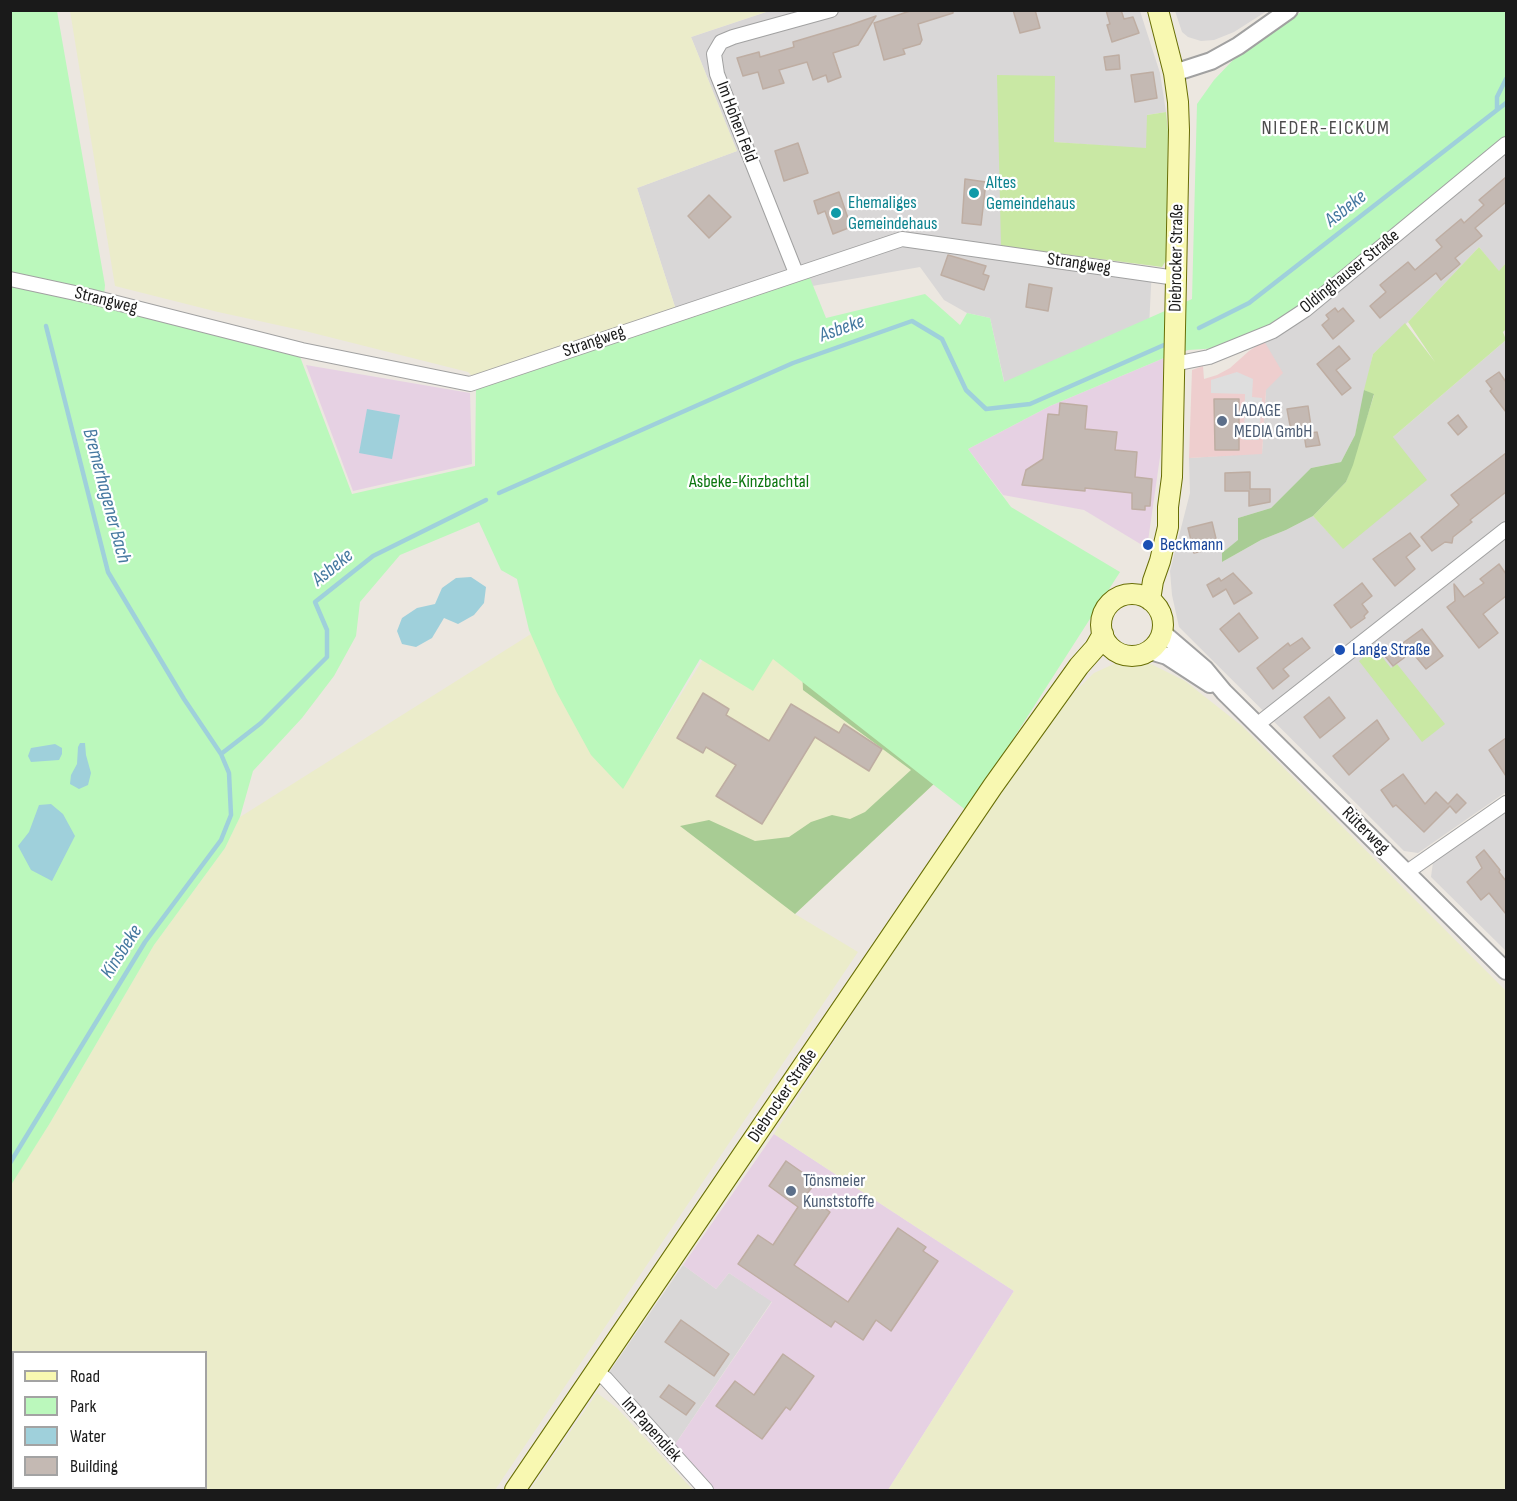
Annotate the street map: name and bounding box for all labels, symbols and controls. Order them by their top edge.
street label: Im Hohen Feld [711,79,761,165]
district label: NIEDER-EICKUM [1262,117,1390,141]
place label: Altes Gemeindehaus [986,172,1075,214]
water label: Asbeke [1320,185,1372,233]
marker: Altes Gemeindehaus [967,186,981,200]
place label: Ehemaliges Gemeindehaus [848,192,937,234]
street label: Diebrocker Straße [1165,204,1189,312]
marker: Ehemaliges Gemeindehaus [829,206,843,220]
street label: Oldinghauser Straße [1296,225,1404,319]
street label: Strangweg [1046,249,1112,279]
street label: Strangweg [72,283,140,319]
water label: Asbeke [816,310,868,348]
street label: Strangweg [560,321,628,363]
place label: LADAGE MEDIA GmbH [1234,400,1312,442]
marker: LADAGE MEDIA GmbH [1215,414,1229,428]
water label: Bremerhagener Bach [77,426,135,566]
park label: Asbeke-Kinzbachtal [689,471,809,493]
place label: Beckmann [1160,534,1223,556]
marker: Beckmann [1141,538,1155,552]
water label: Asbeke [307,544,359,592]
place label: Lange Straße [1352,639,1430,661]
marker: Lange Straße [1333,643,1347,657]
street label: Rüterweg [1337,803,1393,859]
water label: Kinsbeke [96,921,148,983]
street label: Diebrocker Straße [744,1045,822,1147]
place label: Tönsmeier Kunststoffe [803,1170,874,1212]
marker: Tönsmeier Kunststoffe [784,1184,798,1198]
legend [12,1351,207,1489]
text: Road [70,1366,100,1387]
street label: Im Papendiek [616,1393,686,1467]
text: Park [70,1396,96,1417]
text: Water [70,1426,106,1447]
text: Building [70,1456,118,1477]

